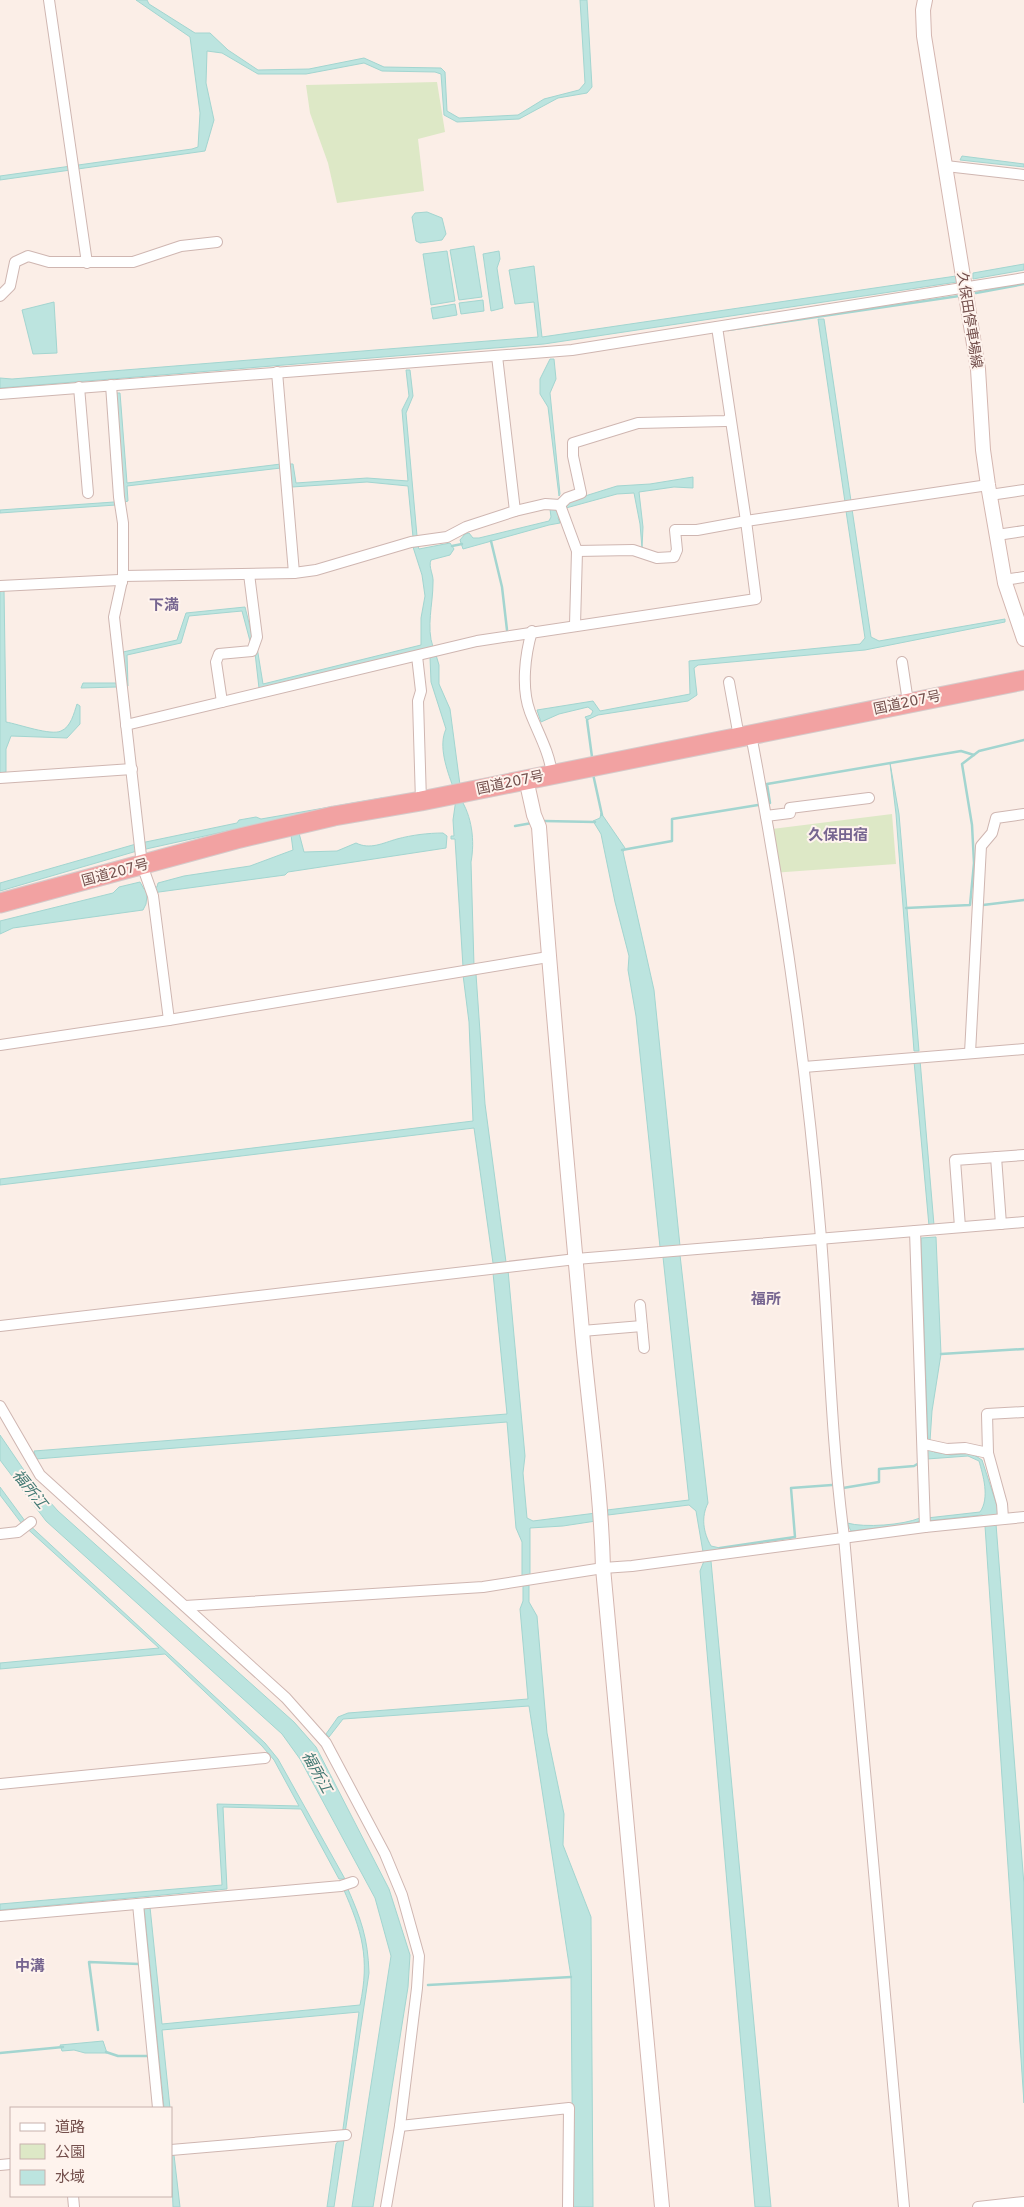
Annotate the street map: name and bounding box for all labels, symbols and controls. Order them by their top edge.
street label: 久保田停車場線 [954,270,986,370]
district label: 下満 [149,596,179,614]
street label: 国道207号 [872,687,942,717]
street label: 国道207号 [475,767,545,797]
district label: 久保田宿 [808,826,868,844]
street label: 国道207号 [80,855,150,889]
district label: 福所 [750,1290,781,1308]
water label: 福所江 [9,1466,52,1514]
water label: 福所江 [298,1748,337,1798]
district label: 中溝 [15,1957,45,1975]
legend [10,2107,172,2197]
text: 道路 [55,2118,85,2136]
text: 公園 [55,2143,85,2161]
text: 水域 [55,2168,85,2186]

